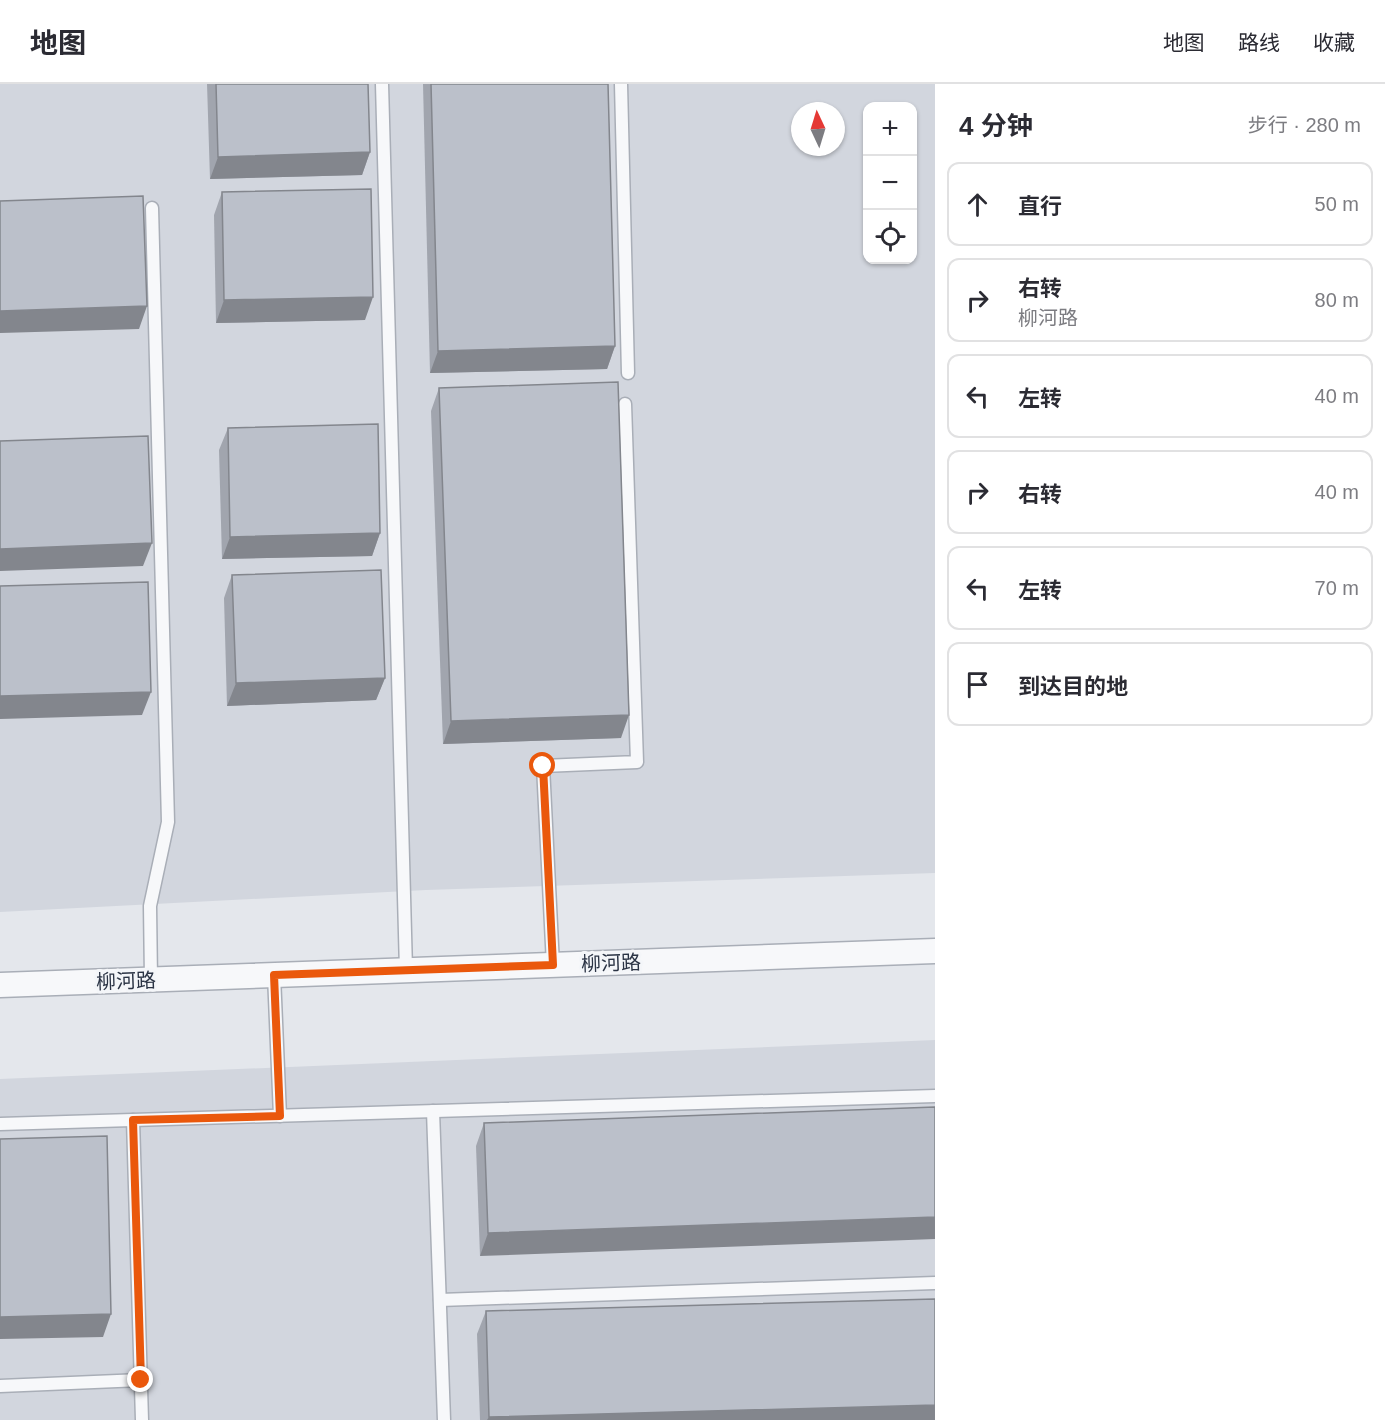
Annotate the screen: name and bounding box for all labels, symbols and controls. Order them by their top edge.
text: 地图 [30,28,86,59]
text: 地图 [1163,31,1205,54]
text: 路线 [1238,31,1280,54]
text: 收藏 [1313,31,1355,54]
north arrow [791,102,845,156]
map controls [863,102,917,264]
button: + [863,102,917,156]
text: 4 分钟 [959,111,1033,141]
text: 步行 · 280 m [1248,114,1361,136]
button: − [863,156,917,210]
icon: ahead [961,188,994,221]
text: 50 m [1315,193,1359,215]
text: 直行 [1018,194,1062,219]
button: locate [863,210,917,264]
text: 右转 [1018,276,1062,301]
icon: right [961,284,994,317]
text: 80 m [1315,289,1359,311]
text: 柳河路 [1018,307,1078,329]
icon: left [961,380,994,413]
text: 40 m [1315,385,1359,407]
text: 左转 [1018,386,1062,411]
icon: right [961,476,994,509]
text: 40 m [1315,481,1359,503]
text: 右转 [1018,482,1062,507]
icon: left [961,572,994,605]
text: 70 m [1315,577,1359,599]
text: 左转 [1018,578,1062,603]
icon: arrive [961,668,994,701]
text: 到达目的地 [1018,674,1128,699]
route start [529,752,555,778]
street label: 柳河路 [581,951,641,975]
street label: 柳河路 [96,969,156,993]
route end [127,1366,153,1392]

